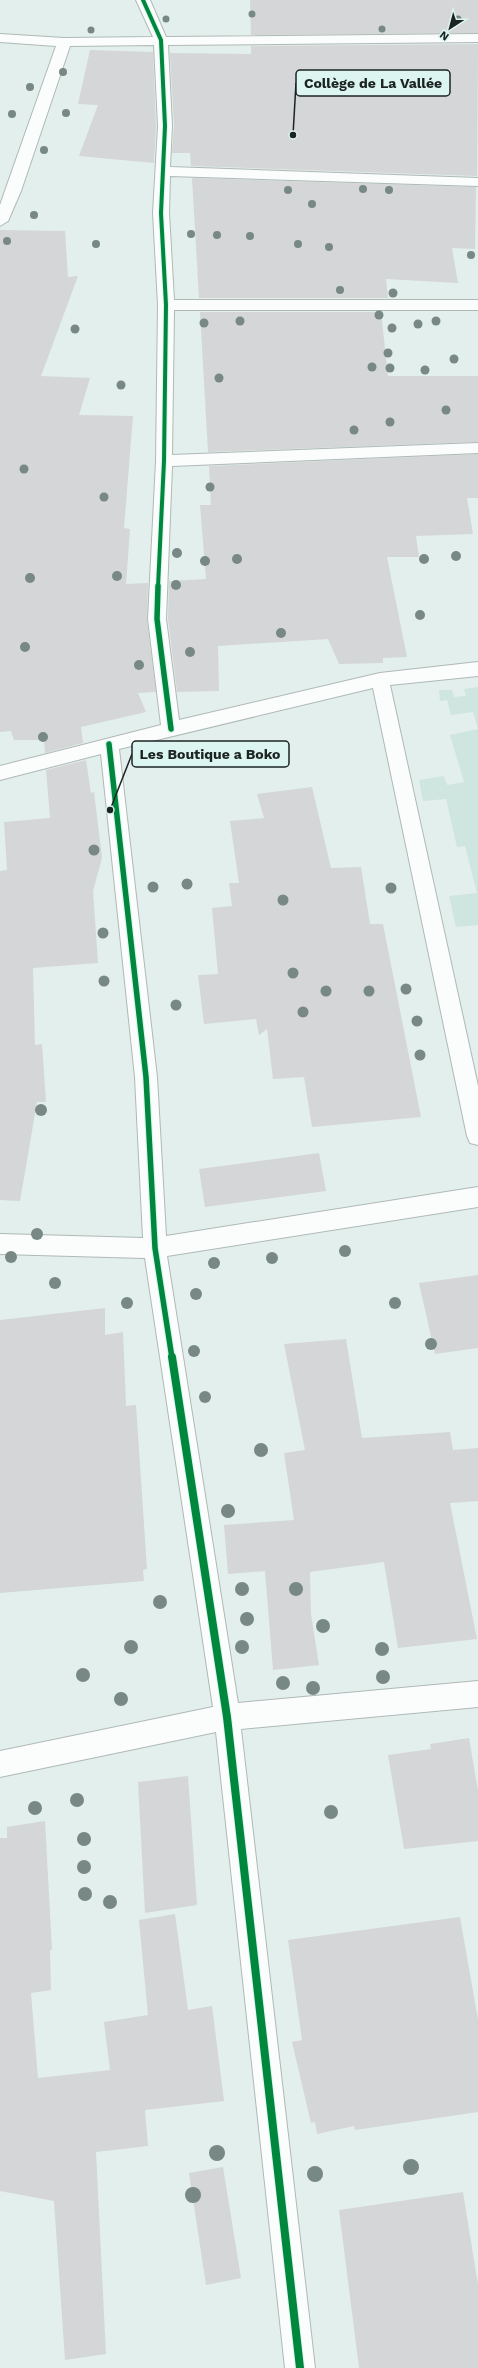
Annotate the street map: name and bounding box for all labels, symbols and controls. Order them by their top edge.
north arrow [430,8,470,48]
text: N [437,28,452,43]
callout: Collège de La Vallée [296,70,450,96]
text: Collège de La Vallée [304,75,442,91]
callout: Les Boutique a Boko [132,741,289,767]
text: Les Boutique a Boko [140,746,280,762]

